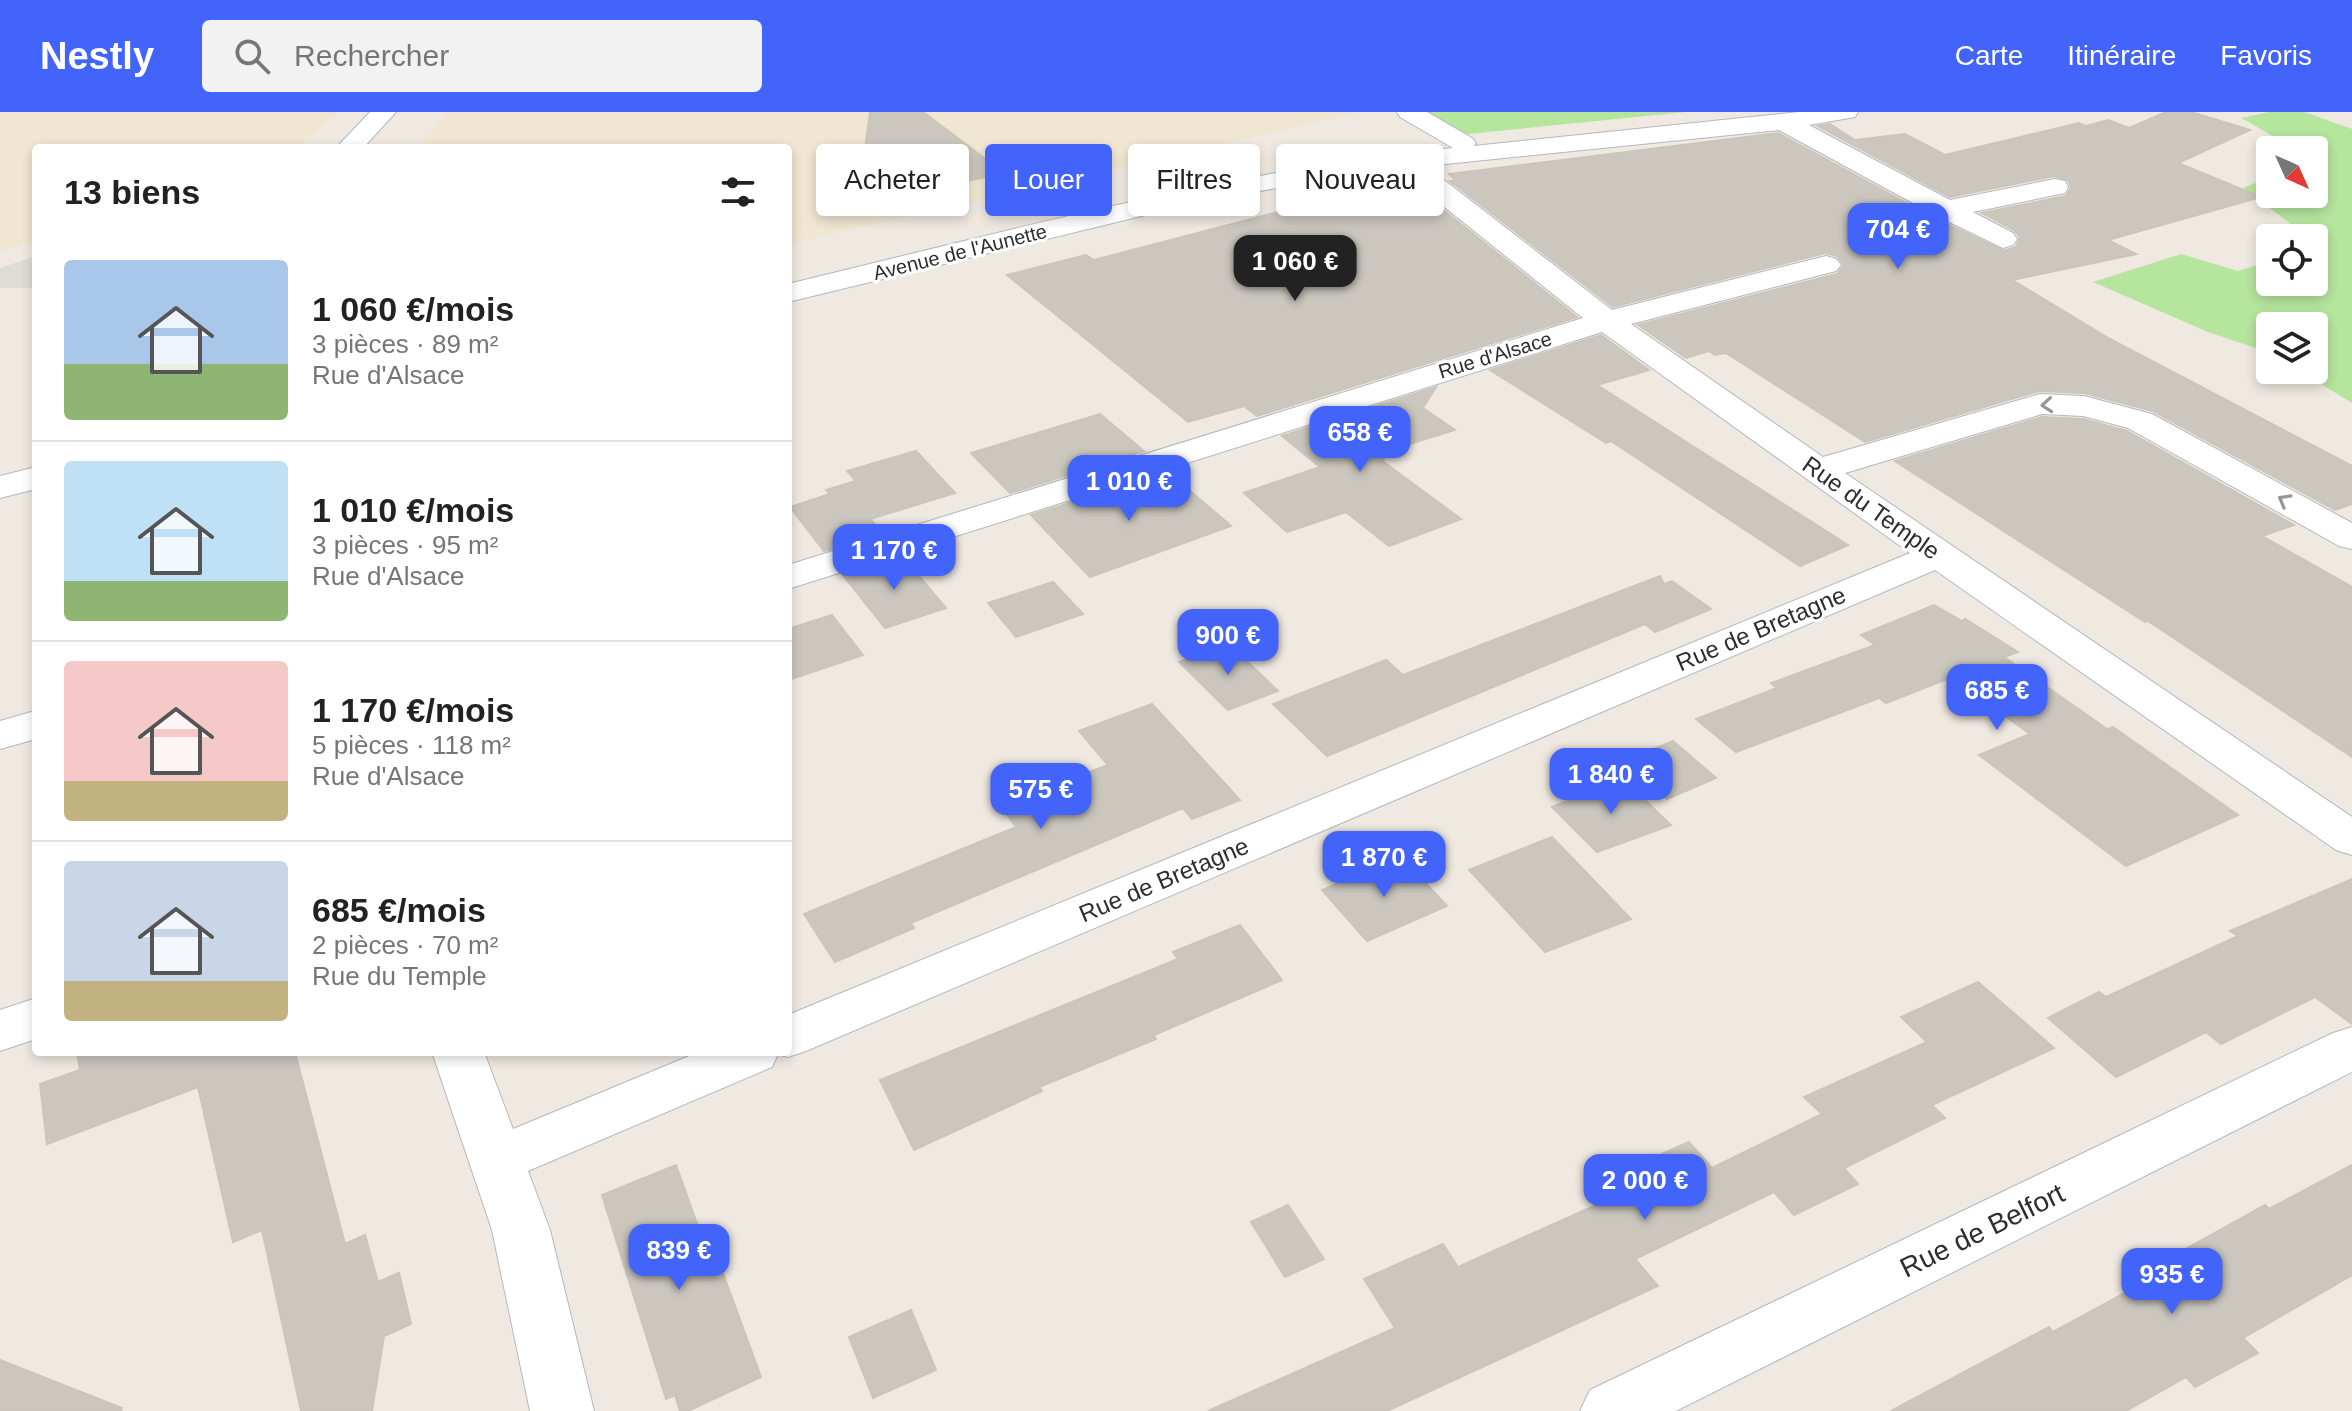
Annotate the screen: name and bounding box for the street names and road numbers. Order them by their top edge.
street label: Avenue de l'Aunette [871,220,1049,284]
street label: Rue d'Alsace [1436,327,1554,383]
street label: Rue du Temple [1798,450,1945,565]
street label: Rue de Bretagne [1672,581,1850,676]
street label: Rue de Bretagne [1075,832,1253,927]
street label: Rue de Belfort [1895,1177,2070,1284]

